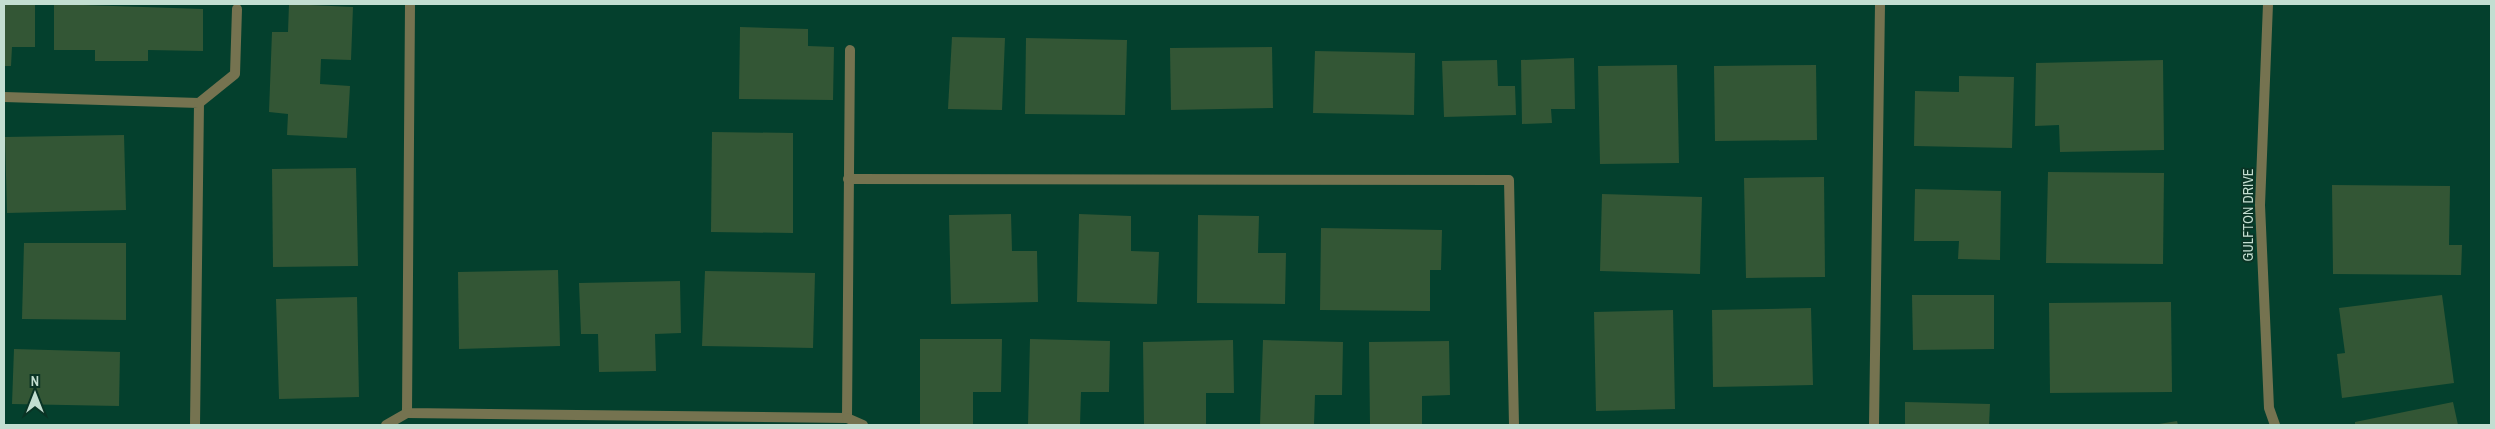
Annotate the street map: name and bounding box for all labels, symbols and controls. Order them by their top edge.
street label: GULFTON DRIVE [2239,169,2257,261]
north arrow [10,369,60,419]
text: N [31,372,39,390]

